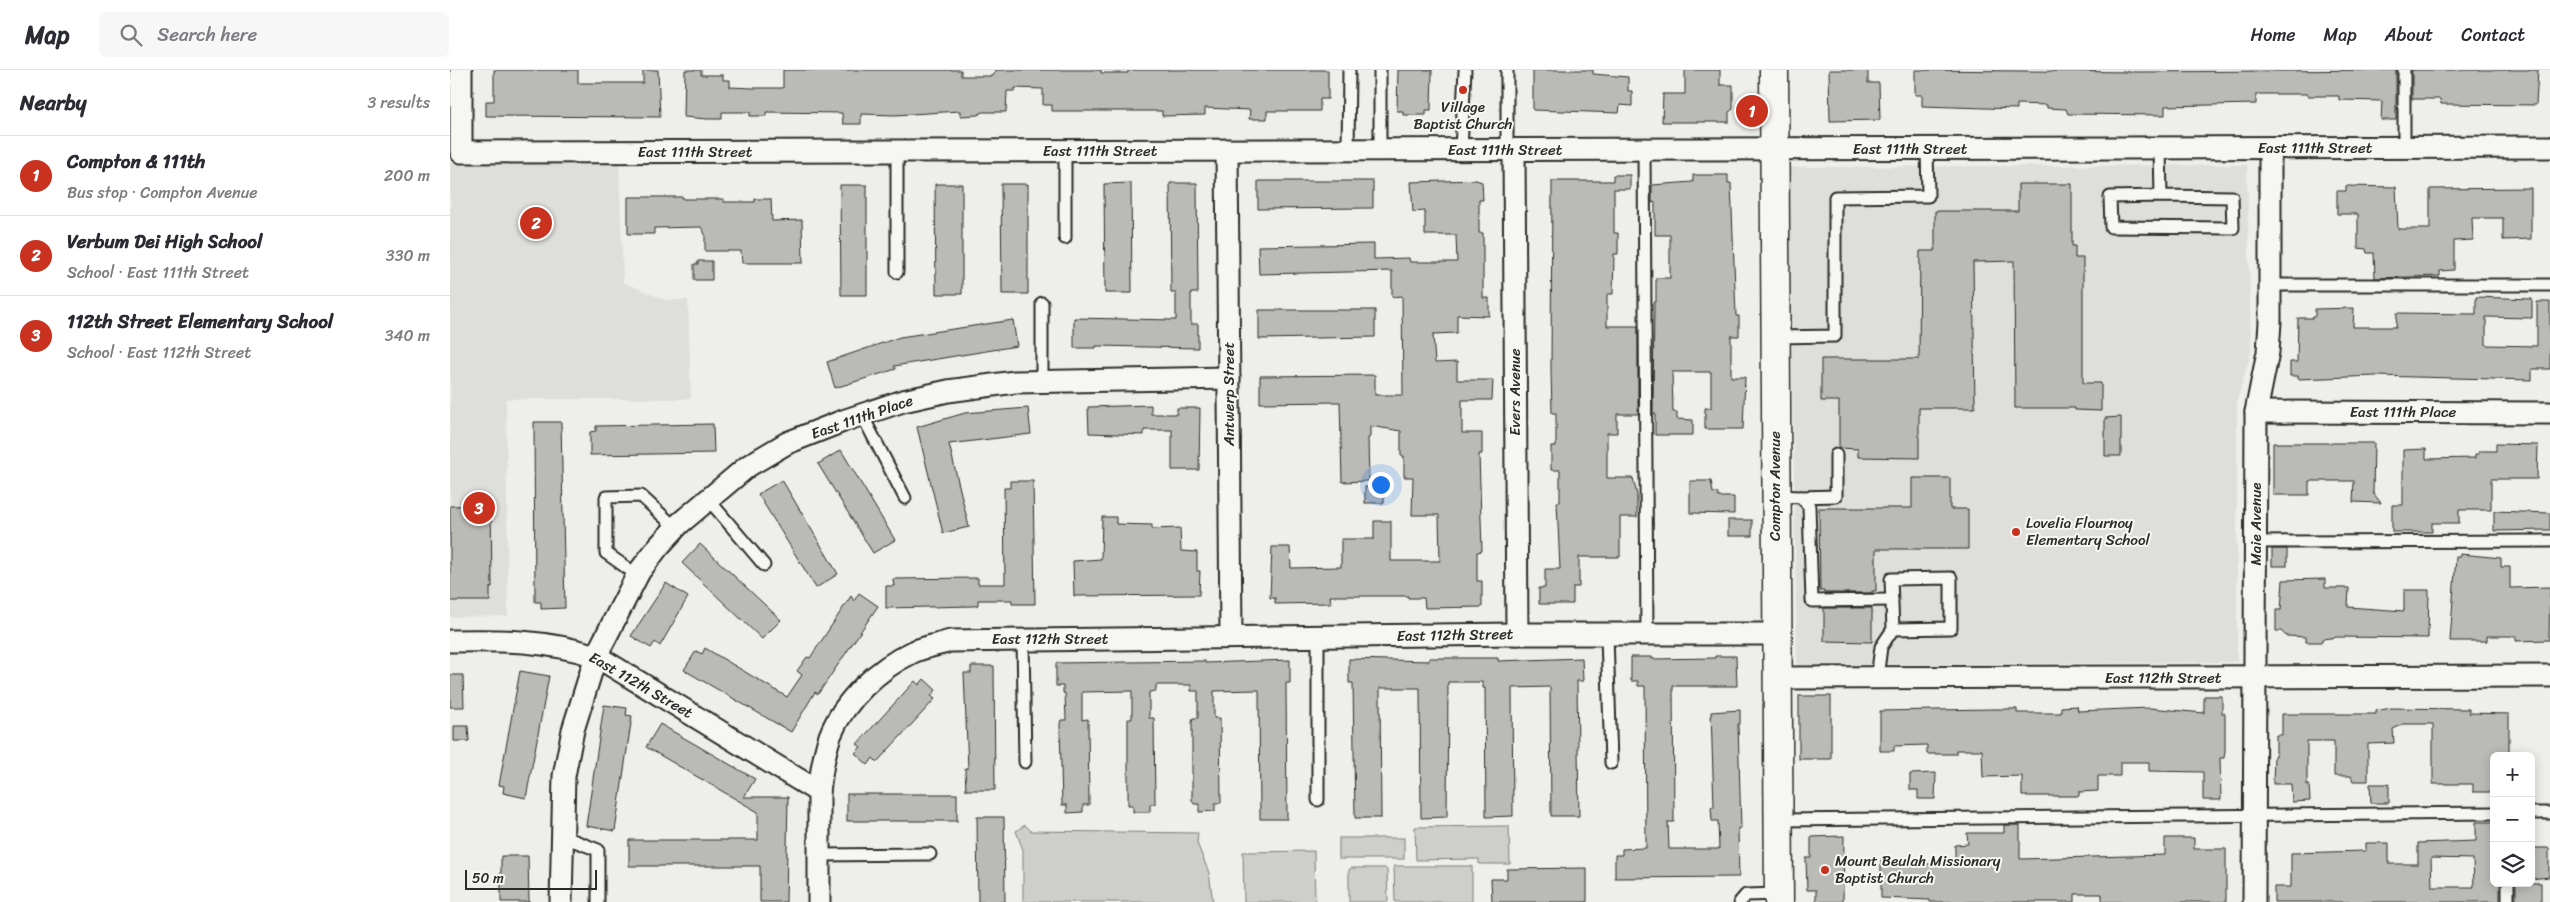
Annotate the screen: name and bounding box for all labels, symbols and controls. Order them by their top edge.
search box [99,12,449,57]
text: Map [25,14,69,56]
text: Search here [157,18,257,51]
text: Home [2251,19,2296,51]
text: Map [2324,19,2357,51]
text: About [2385,19,2433,51]
text: Contact [2461,19,2525,51]
icon: search [117,21,145,49]
text: Nearby [20,84,86,122]
marker: Village Baptist Church [1457,84,1469,96]
text: 3 results [367,88,430,117]
pin: 1 [1736,92,1768,130]
place label: Village Baptist Church [1414,94,1513,137]
street label: East 111th Street [2258,135,2373,161]
street label: East 111th Street [1853,136,1968,162]
street label: East 111th Street [1448,137,1563,163]
street label: East 111th Street [1043,138,1158,164]
street label: East 111th Street [638,139,753,165]
text: Compton & 111th [67,145,205,178]
text: 1 [33,161,39,190]
text: 200 m [384,161,430,190]
text: Bus stop · Compton Avenue [67,178,258,207]
pin: 2 [520,204,552,242]
text: Verbum Dei High School [67,225,262,258]
text: 2 [31,241,41,270]
text: 330 m [386,241,430,270]
text: School · East 111th Street [67,258,249,287]
text: 112th Street Elementary School [67,305,333,338]
text: 3 [32,321,40,350]
text: 340 m [385,321,430,350]
text: School · East 112th Street [67,338,251,367]
street label: Antwerp Street [1216,342,1242,447]
street label: Evers Avenue [1502,348,1528,436]
street label: East 111th Place [807,387,917,447]
street label: East 111th Place [2350,399,2456,425]
street label: Compton Avenue [1762,431,1788,541]
your location [1368,472,1394,498]
street label: Maie Avenue [2243,483,2269,565]
pin: 3 [463,489,495,527]
place label: Lovelia Flournoy Elementary School [2026,510,2151,553]
marker: Lovelia Flournoy Elementary School [2010,526,2022,538]
street label: East 112th Street [1396,621,1514,649]
street label: East 112th Street [992,626,1109,652]
street label: East 112th Street [584,645,698,726]
street label: East 112th Street [2105,665,2222,691]
map controls [2490,752,2535,887]
button: + [2490,752,2535,797]
button: − [2490,797,2535,842]
button: layers [2490,842,2535,887]
place label: Mount Beulah Missionary Baptist Church [1835,848,2001,891]
marker: Mount Beulah Missionary Baptist Church [1819,864,1831,876]
text: 50 m [472,866,504,891]
scale bar [465,867,598,890]

